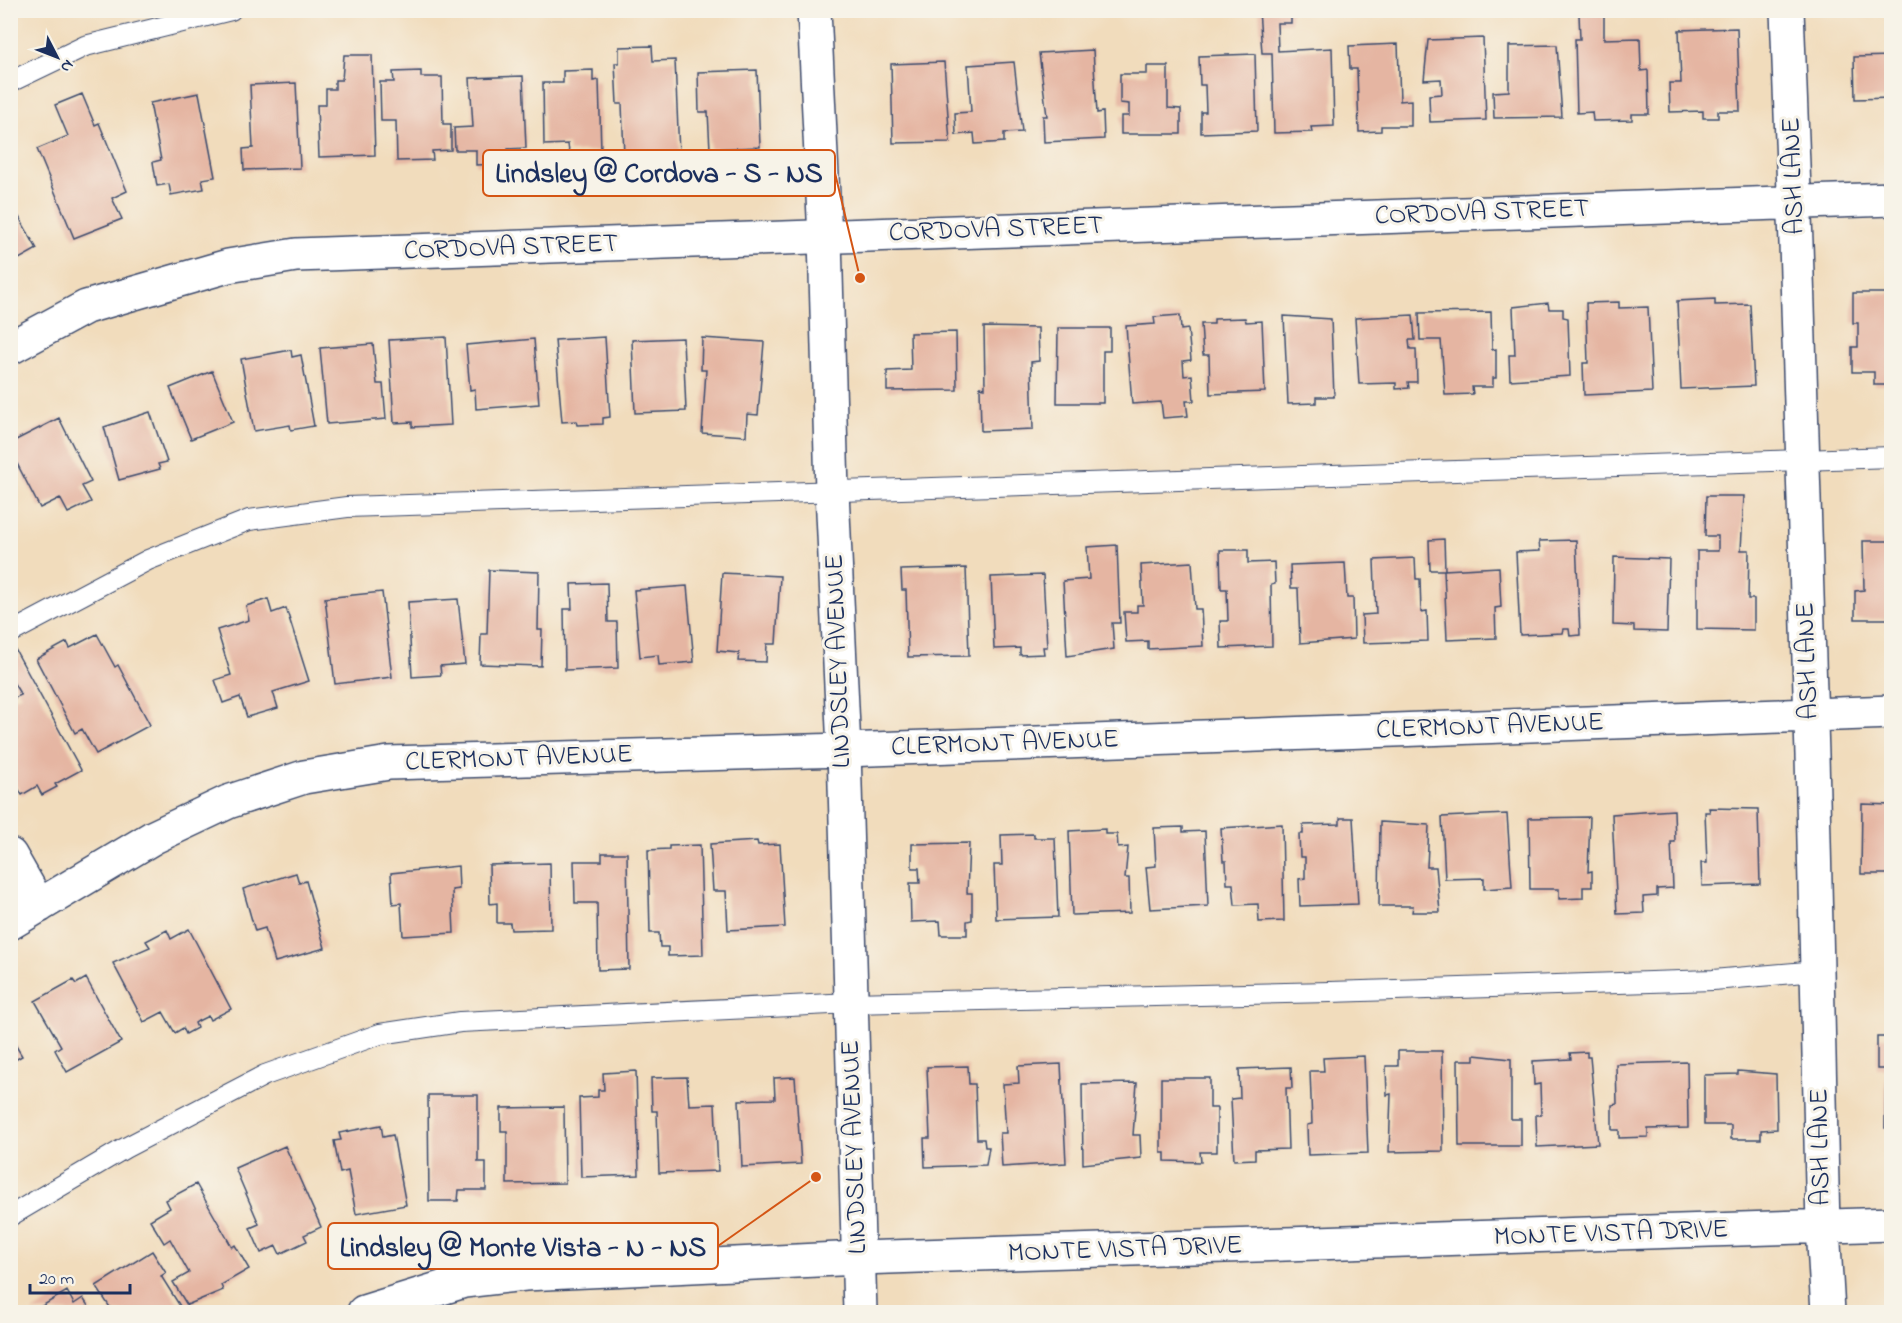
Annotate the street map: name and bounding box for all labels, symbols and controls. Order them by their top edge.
north arrow [27,27,87,87]
text: N [54,54,79,78]
street label: ASH LANE [1772,117,1816,235]
callout: Lindsley @ Cordova - S - NS [483,150,835,196]
text: Lindsley @ Cordova - S - NS [495,155,823,196]
street label: CORDOVA STREET [1374,190,1590,236]
street label: CORDOVA STREET [888,207,1104,253]
street label: CORDOVA STREET [403,225,619,271]
street label: LINDSLEY AVENUE [816,553,862,769]
street label: ASH LANE [1786,602,1830,720]
street label: CLERMONT AVENUE [1375,704,1605,750]
street label: CLERMONT AVENUE [890,721,1120,767]
street label: CLERMONT AVENUE [404,736,634,782]
street label: LINDSLEY AVENUE [832,1039,878,1255]
street label: ASH LANE [1800,1088,1842,1206]
street label: MONTE VISTA DRIVE [1493,1210,1729,1258]
callout: Lindsley @ Monte Vista - N - NS [328,1223,718,1269]
street label: MONTE VISTA DRIVE [1007,1226,1243,1274]
text: Lindsley @ Monte Vista - N - NS [340,1229,706,1270]
scale bar [30,1257,130,1295]
text: 20 m [39,1267,74,1293]

